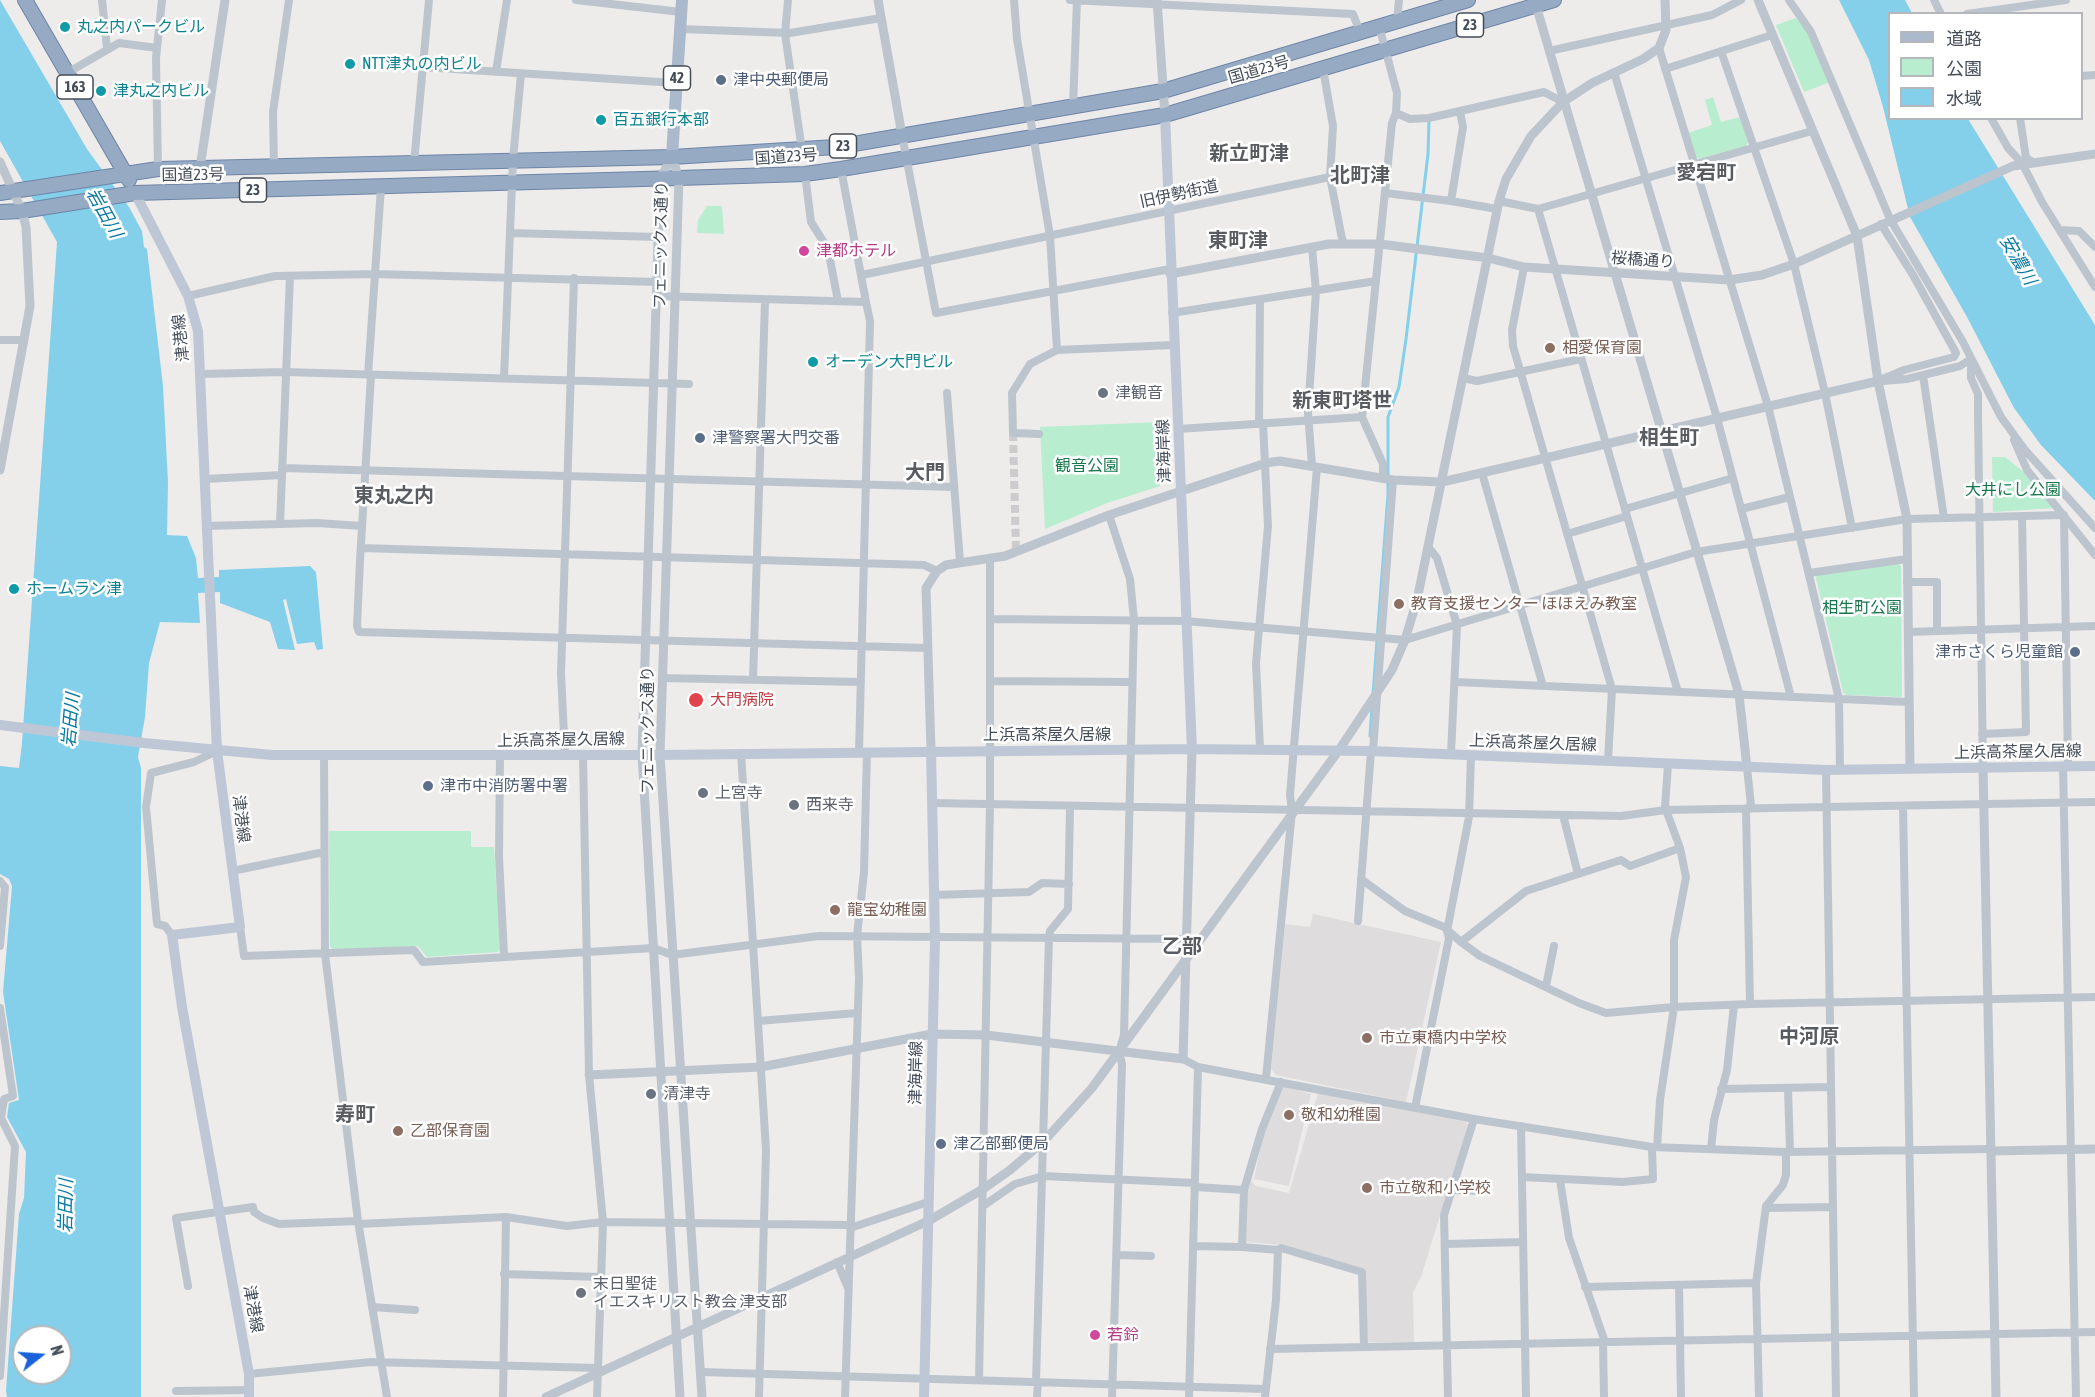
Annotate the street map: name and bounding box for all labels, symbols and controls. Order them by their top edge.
legend [1888,12,2083,120]
road number: 23 [1456,13,1484,37]
place label: 丸之内パークビル [77,17,205,37]
marker: 丸之内パークビル [58,20,72,34]
text: 道路 [1946,28,1982,49]
street label: 国道23号 [1226,52,1292,88]
place label: NTT津丸の内ビル [362,54,481,74]
marker: NTT津丸の内ビル [343,57,357,71]
text: 公園 [1946,58,1982,79]
road number: 42 [664,66,690,90]
place label: 津中央郵便局 [733,70,829,90]
marker: 津中央郵便局 [714,73,728,87]
road number: 163 [57,75,93,99]
place label: 津丸之内ビル [113,81,209,101]
marker: 津丸之内ビル [94,84,108,98]
text: 水域 [1946,88,1982,109]
place label: 百五銀行本部 [613,110,709,130]
marker: 百五銀行本部 [594,113,608,127]
road number: 23 [830,134,856,158]
district label: 新立町津 [1209,142,1289,166]
street label: 国道23号 [754,145,818,169]
district label: 愛宕町 [1676,161,1736,185]
district label: 北町津 [1330,164,1390,188]
street label: 国道23号 [161,165,225,185]
street label: 旧伊勢街道 [1138,176,1220,212]
road number: 23 [240,178,266,202]
street label: フェニックス通り [650,181,672,309]
water label: 岩田川 [81,184,127,242]
district label: 東町津 [1208,229,1268,253]
water label: 安濃川 [1995,231,2041,289]
place label: 津都ホテル [816,241,896,261]
marker: 津都ホテル [797,244,811,258]
street label: 桜橋通り [1610,248,1676,272]
street label: 津港線 [169,313,193,363]
place label: 相愛保育園 [1562,338,1642,358]
marker: 相愛保育園 [1543,341,1557,355]
place label: オーデン大門ビル [825,352,953,372]
marker: オーデン大門ビル [806,355,820,369]
place label: 津観音 [1115,383,1163,403]
marker: 津観音 [1096,386,1110,400]
district label: 新東町塔世 [1292,389,1392,413]
street label: 津海岸線 [1153,419,1175,483]
district label: 相生町 [1639,426,1699,450]
place label: 津警察署大門交番 [712,428,840,448]
marker: 津警察署大門交番 [693,431,707,445]
park label: 観音公園 [1055,456,1119,476]
district label: 大門 [905,461,945,485]
park label: 大井にし公園 [1965,480,2061,500]
district label: 東丸之内 [354,484,434,508]
place label: ホームラン津 [26,579,122,599]
marker: ホームラン津 [7,582,21,596]
place label: 教育支援センター ほほえみ教室 [1411,594,1637,614]
marker: 教育支援センター ほほえみ教室 [1392,597,1406,611]
park label: 相生町公園 [1822,598,1902,618]
place label: 津市さくら児童館 [1935,642,2063,662]
marker: 津市さくら児童館 [2068,645,2082,659]
street label: フェニックス通り [638,666,658,794]
place label: 大門病院 [710,690,774,710]
marker: 大門病院 [687,691,705,709]
water label: 岩田川 [58,692,84,748]
street label: 上浜高茶屋久居線 [983,725,1111,745]
street label: 上浜高茶屋久居線 [497,729,625,751]
street label: 上浜高茶屋久居線 [1469,731,1597,755]
street label: 上浜高茶屋久居線 [1954,741,2082,763]
place label: 津市中消防署中署 [440,776,568,796]
marker: 津市中消防署中署 [421,779,435,793]
place label: 上宮寺 [715,783,763,803]
marker: 上宮寺 [696,786,710,800]
street label: 津港線 [229,794,253,844]
place label: 西来寺 [806,795,854,815]
marker: 西来寺 [787,798,801,812]
place label: 龍宝幼稚園 [847,900,927,920]
marker: 龍宝幼稚園 [828,903,842,917]
district label: 乙部 [1162,935,1202,959]
district label: 中河原 [1779,1025,1839,1049]
place label: 市立東橋内中学校 [1379,1028,1507,1048]
marker: 市立東橋内中学校 [1360,1031,1374,1045]
street label: 津海岸線 [906,1041,926,1105]
place label: 清津寺 [663,1084,711,1104]
marker: 清津寺 [644,1087,658,1101]
district label: 寿町 [335,1103,375,1127]
place label: 敬和幼稚園 [1301,1105,1381,1125]
marker: 敬和幼稚園 [1282,1108,1296,1122]
place label: 乙部保育園 [410,1121,490,1141]
marker: 乙部保育園 [391,1124,405,1138]
place label: 津乙部郵便局 [953,1134,1049,1154]
marker: 津乙部郵便局 [934,1137,948,1151]
place label: 市立敬和小学校 [1379,1178,1491,1198]
water label: 岩田川 [55,1179,77,1233]
marker: 市立敬和小学校 [1360,1181,1374,1195]
place label: 末日聖徒 イエスキリスト教会 津支部 [593,1274,787,1312]
street label: 津港線 [239,1284,267,1334]
marker: 末日聖徒 イエスキリスト教会 津支部 [574,1286,588,1300]
north arrow [12,1325,72,1385]
place label: 若鈴 [1107,1325,1139,1345]
marker: 若鈴 [1088,1328,1102,1342]
text: N [47,1343,67,1357]

